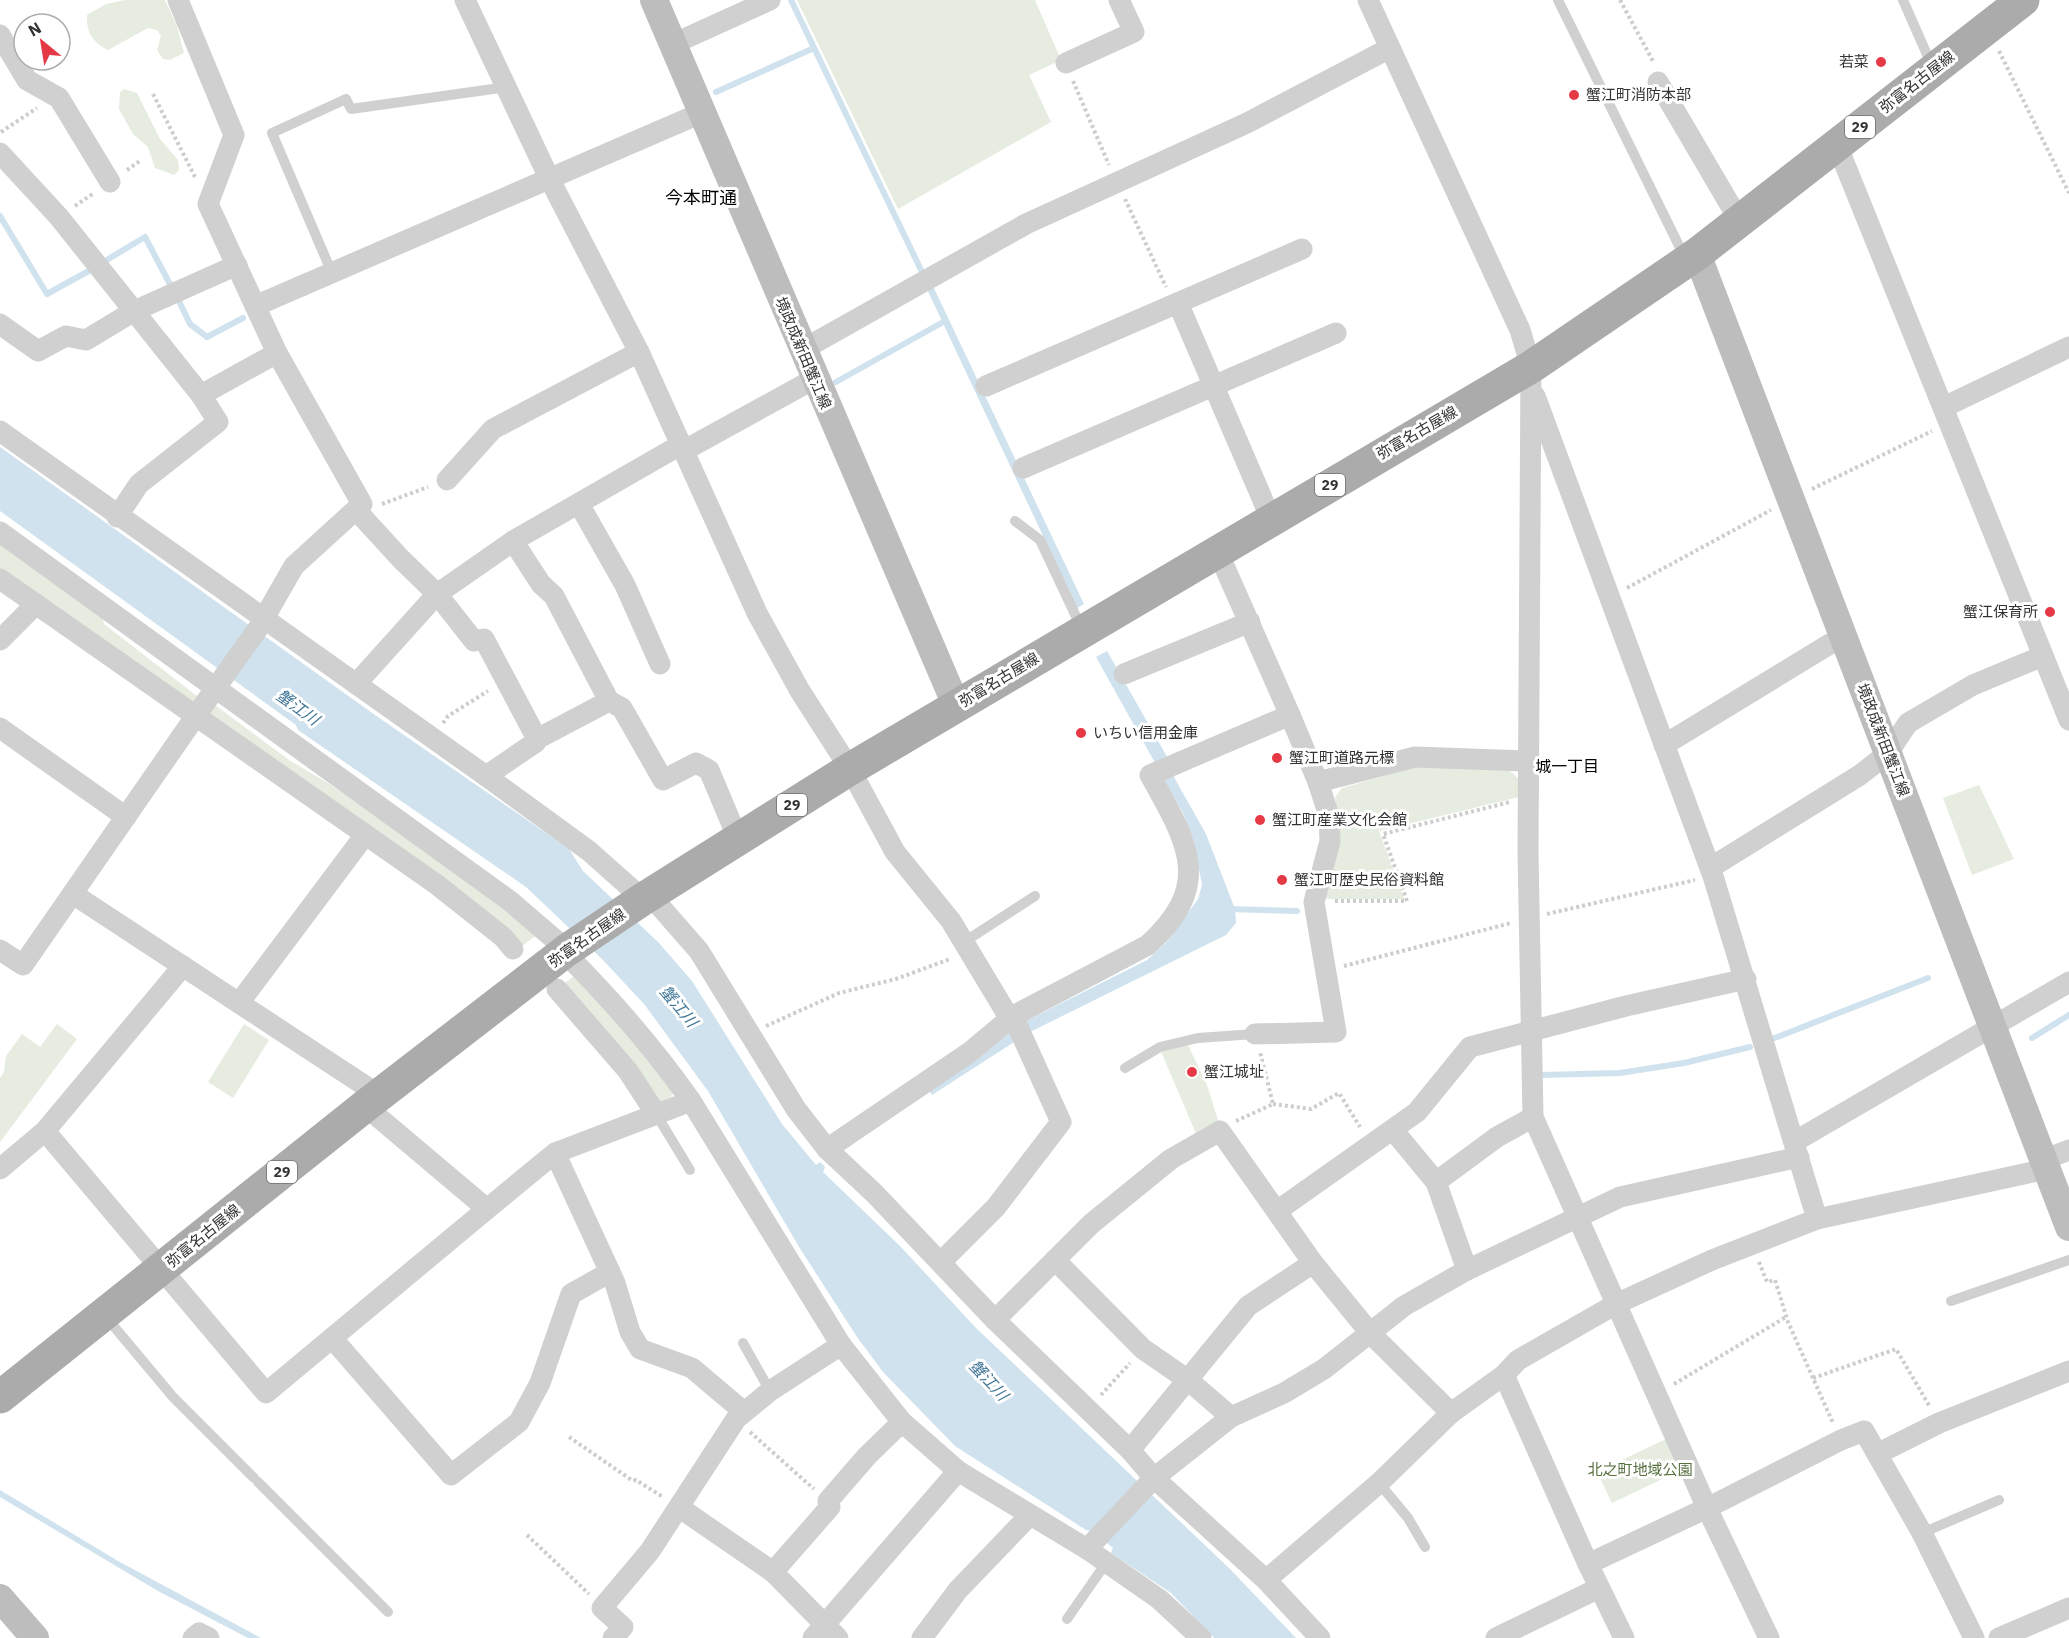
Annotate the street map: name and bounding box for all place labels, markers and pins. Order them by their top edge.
place label: 若菜 [1839,52,1869,71]
marker: 若菜 [1874,55,1888,69]
place label: 蟹江町消防本部 [1586,85,1691,104]
marker: 蟹江町消防本部 [1567,88,1581,102]
place label: 蟹江保育所 [1963,602,2038,621]
marker: 蟹江保育所 [2043,605,2057,619]
place label: いちい信用金庫 [1093,723,1198,742]
marker: いちい信用金庫 [1074,726,1088,740]
place label: 蟹江町道路元標 [1289,748,1394,767]
marker: 蟹江町道路元標 [1270,751,1284,765]
place label: 蟹江町産業文化会館 [1272,810,1407,829]
marker: 蟹江町産業文化会館 [1253,813,1267,827]
place label: 蟹江町歴史民俗資料館 [1294,870,1444,889]
marker: 蟹江町歴史民俗資料館 [1275,873,1289,887]
place label: 蟹江城址 [1204,1062,1264,1081]
marker: 蟹江城址 [1185,1065,1199,1079]

